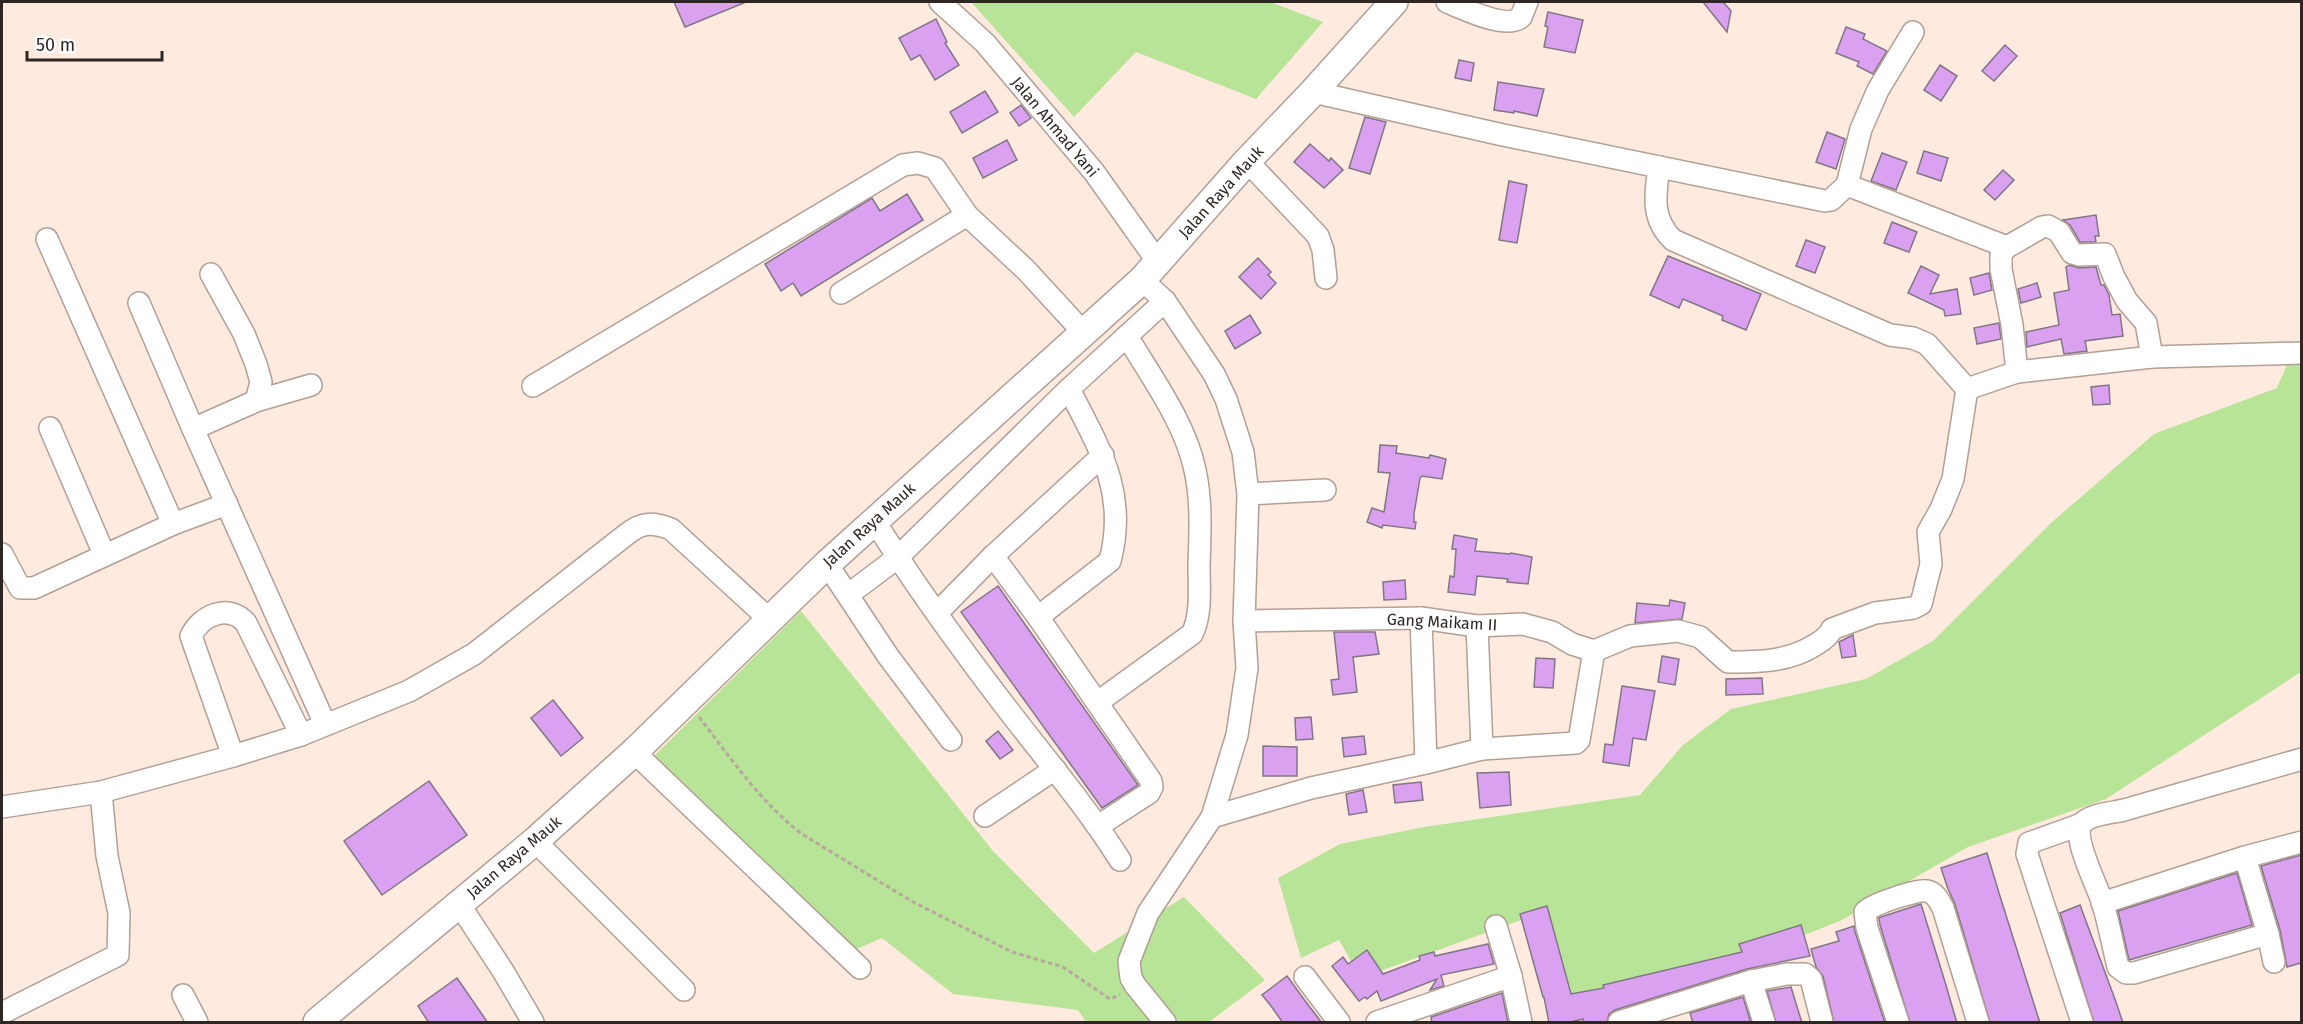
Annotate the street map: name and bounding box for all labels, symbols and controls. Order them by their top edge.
scale bar [27,24,162,62]
text: 50 m [36,34,75,56]
street label: Jalan Ahmad Yani [1007,73,1103,181]
street label: Jalan Raya Mauk [1175,141,1268,242]
street label: Jalan Raya Mauk [819,478,920,571]
street label: Gang Maikam II [1386,610,1498,634]
street label: Jalan Raya Mauk [463,811,566,902]

